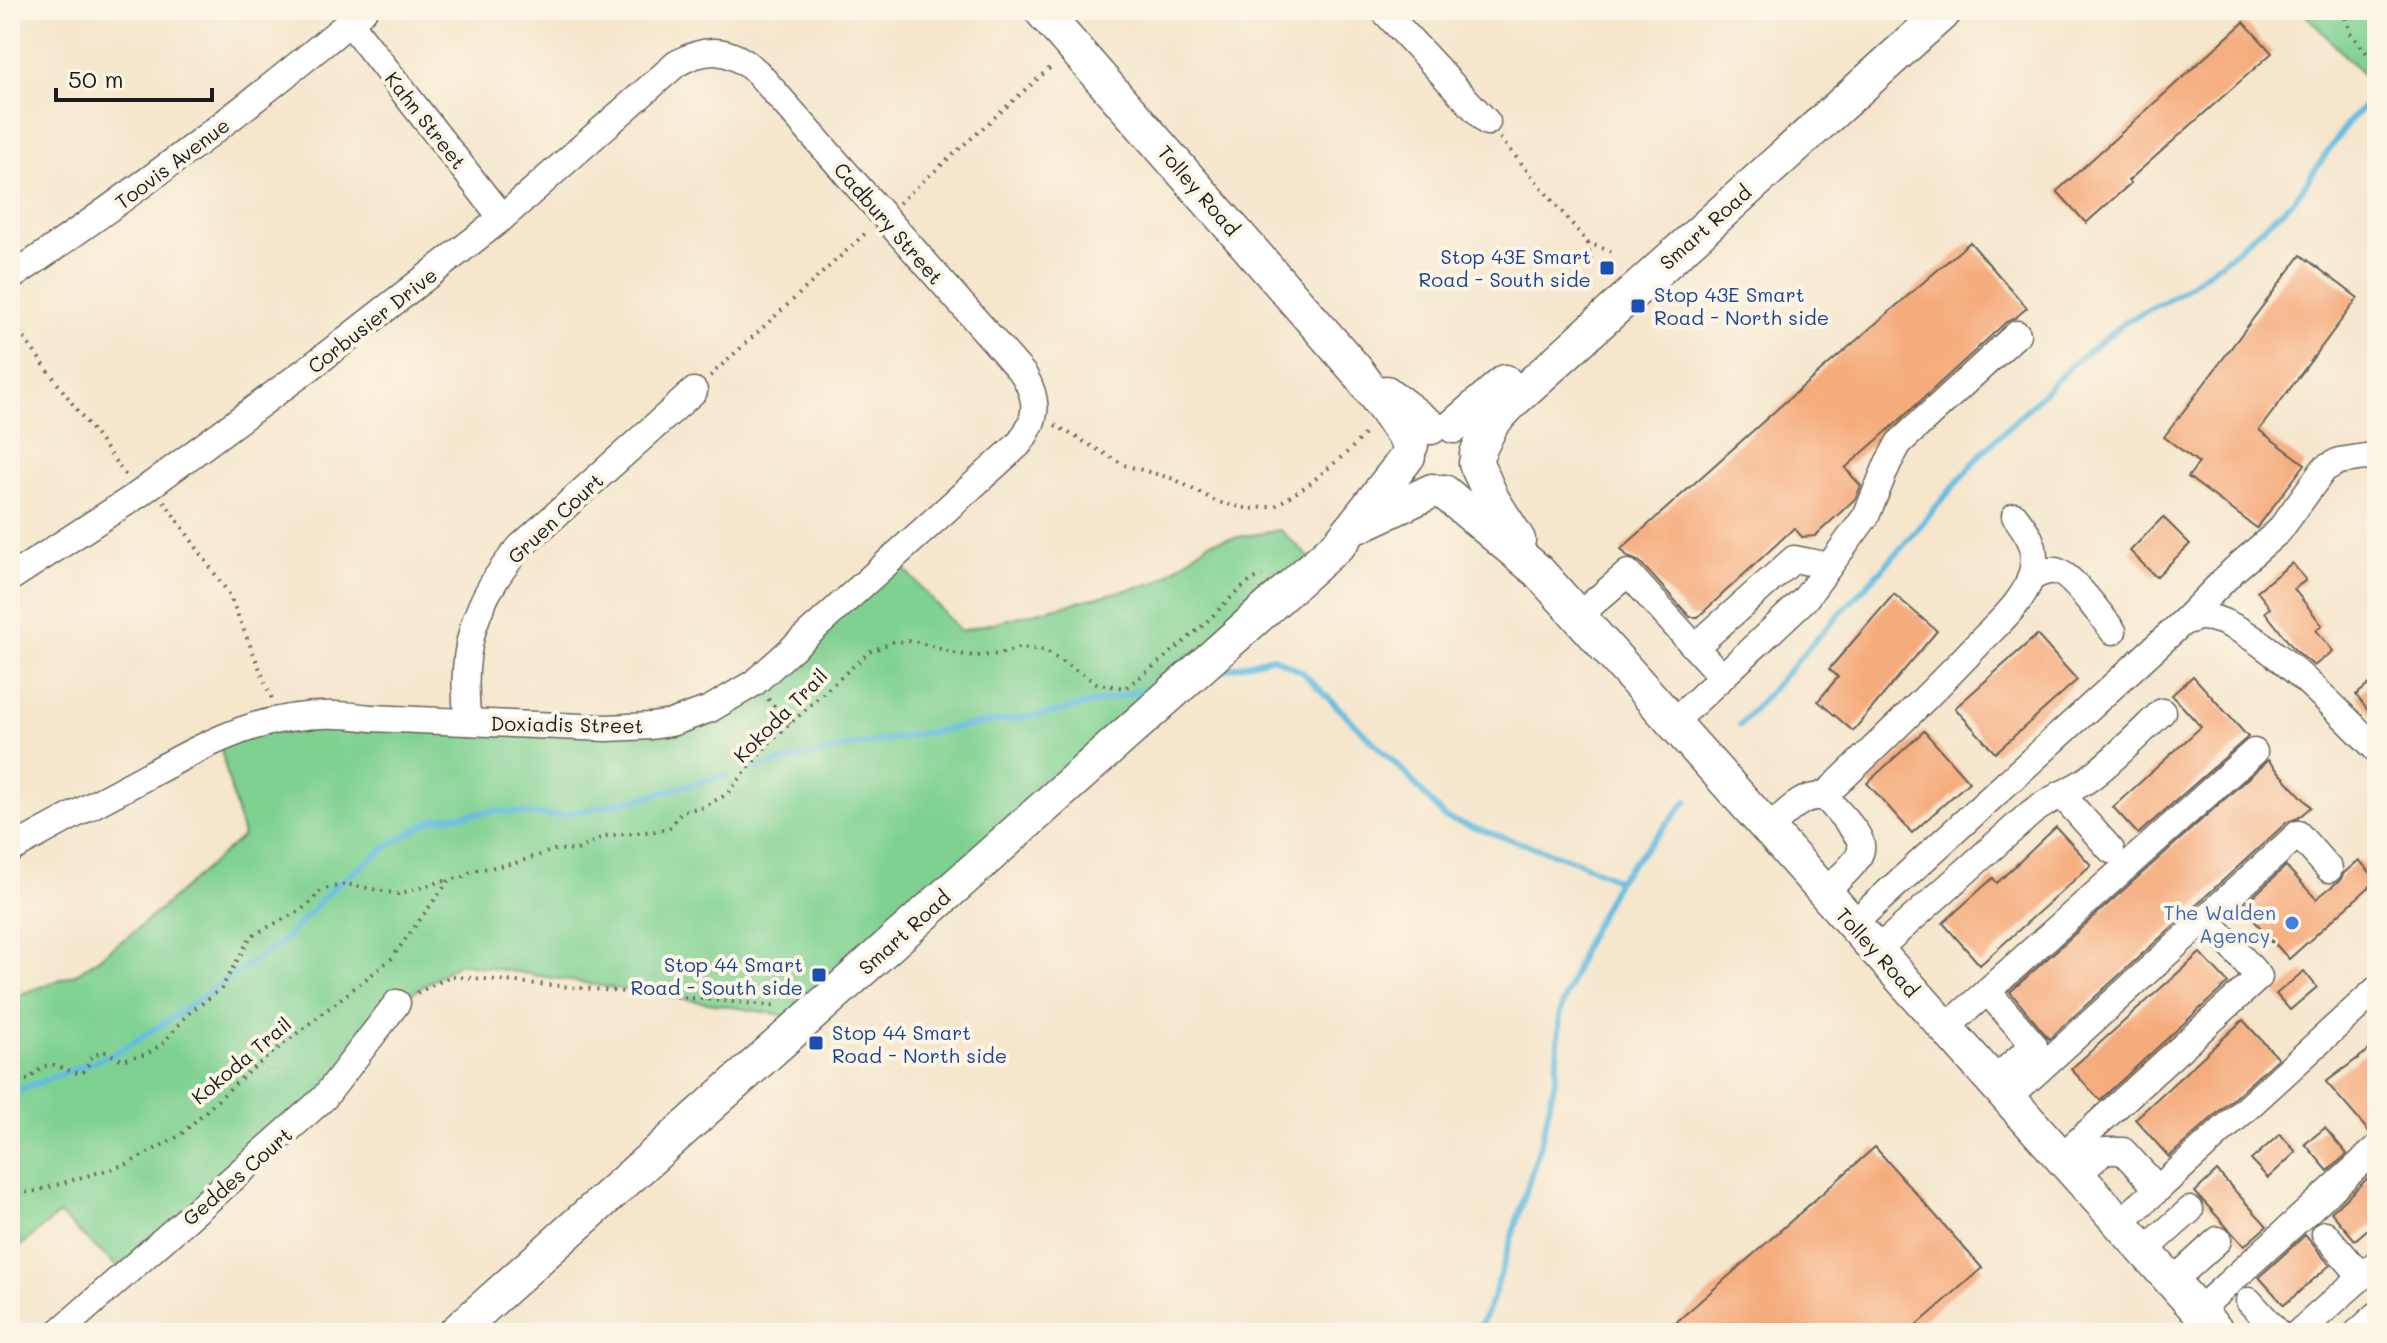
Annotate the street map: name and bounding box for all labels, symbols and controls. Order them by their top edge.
scale bar [56,52,212,102]
text: 50 m [68,63,124,94]
street label: Kahn Street [380,66,472,174]
street label: Toovis Avenue [110,111,234,215]
street label: Tolley Road [1152,139,1246,241]
street label: Cadbury Street [829,156,949,290]
street label: Smart Road [1654,179,1756,275]
place label: Stop 43E Smart Road - South side [1419,243,1591,292]
marker: Stop 43E Smart Road - South side [1598,259,1616,277]
street label: Corbusier Drive [302,261,442,379]
place label: Stop 43E Smart Road - North side [1654,281,1829,330]
marker: Stop 43E Smart Road - North side [1629,297,1647,315]
street label: Gruen Court [502,467,608,569]
street label: Kokoda Trail [727,662,833,768]
street label: Doxiadis Street [490,710,644,738]
street label: Smart Road [853,884,955,980]
place label: The Walden Agency. [2164,899,2276,948]
street label: Tolley Road [1831,902,1925,1002]
marker: The Walden Agency. [2283,914,2301,932]
place label: Stop 44 Smart Road - South side [631,951,803,1000]
marker: Stop 44 Smart Road - South side [810,966,828,984]
street label: Kokoda Trail [186,1011,296,1109]
place label: Stop 44 Smart Road - North side [832,1019,1007,1068]
marker: Stop 44 Smart Road - North side [807,1034,825,1052]
street label: Geddes Court [177,1121,297,1231]

